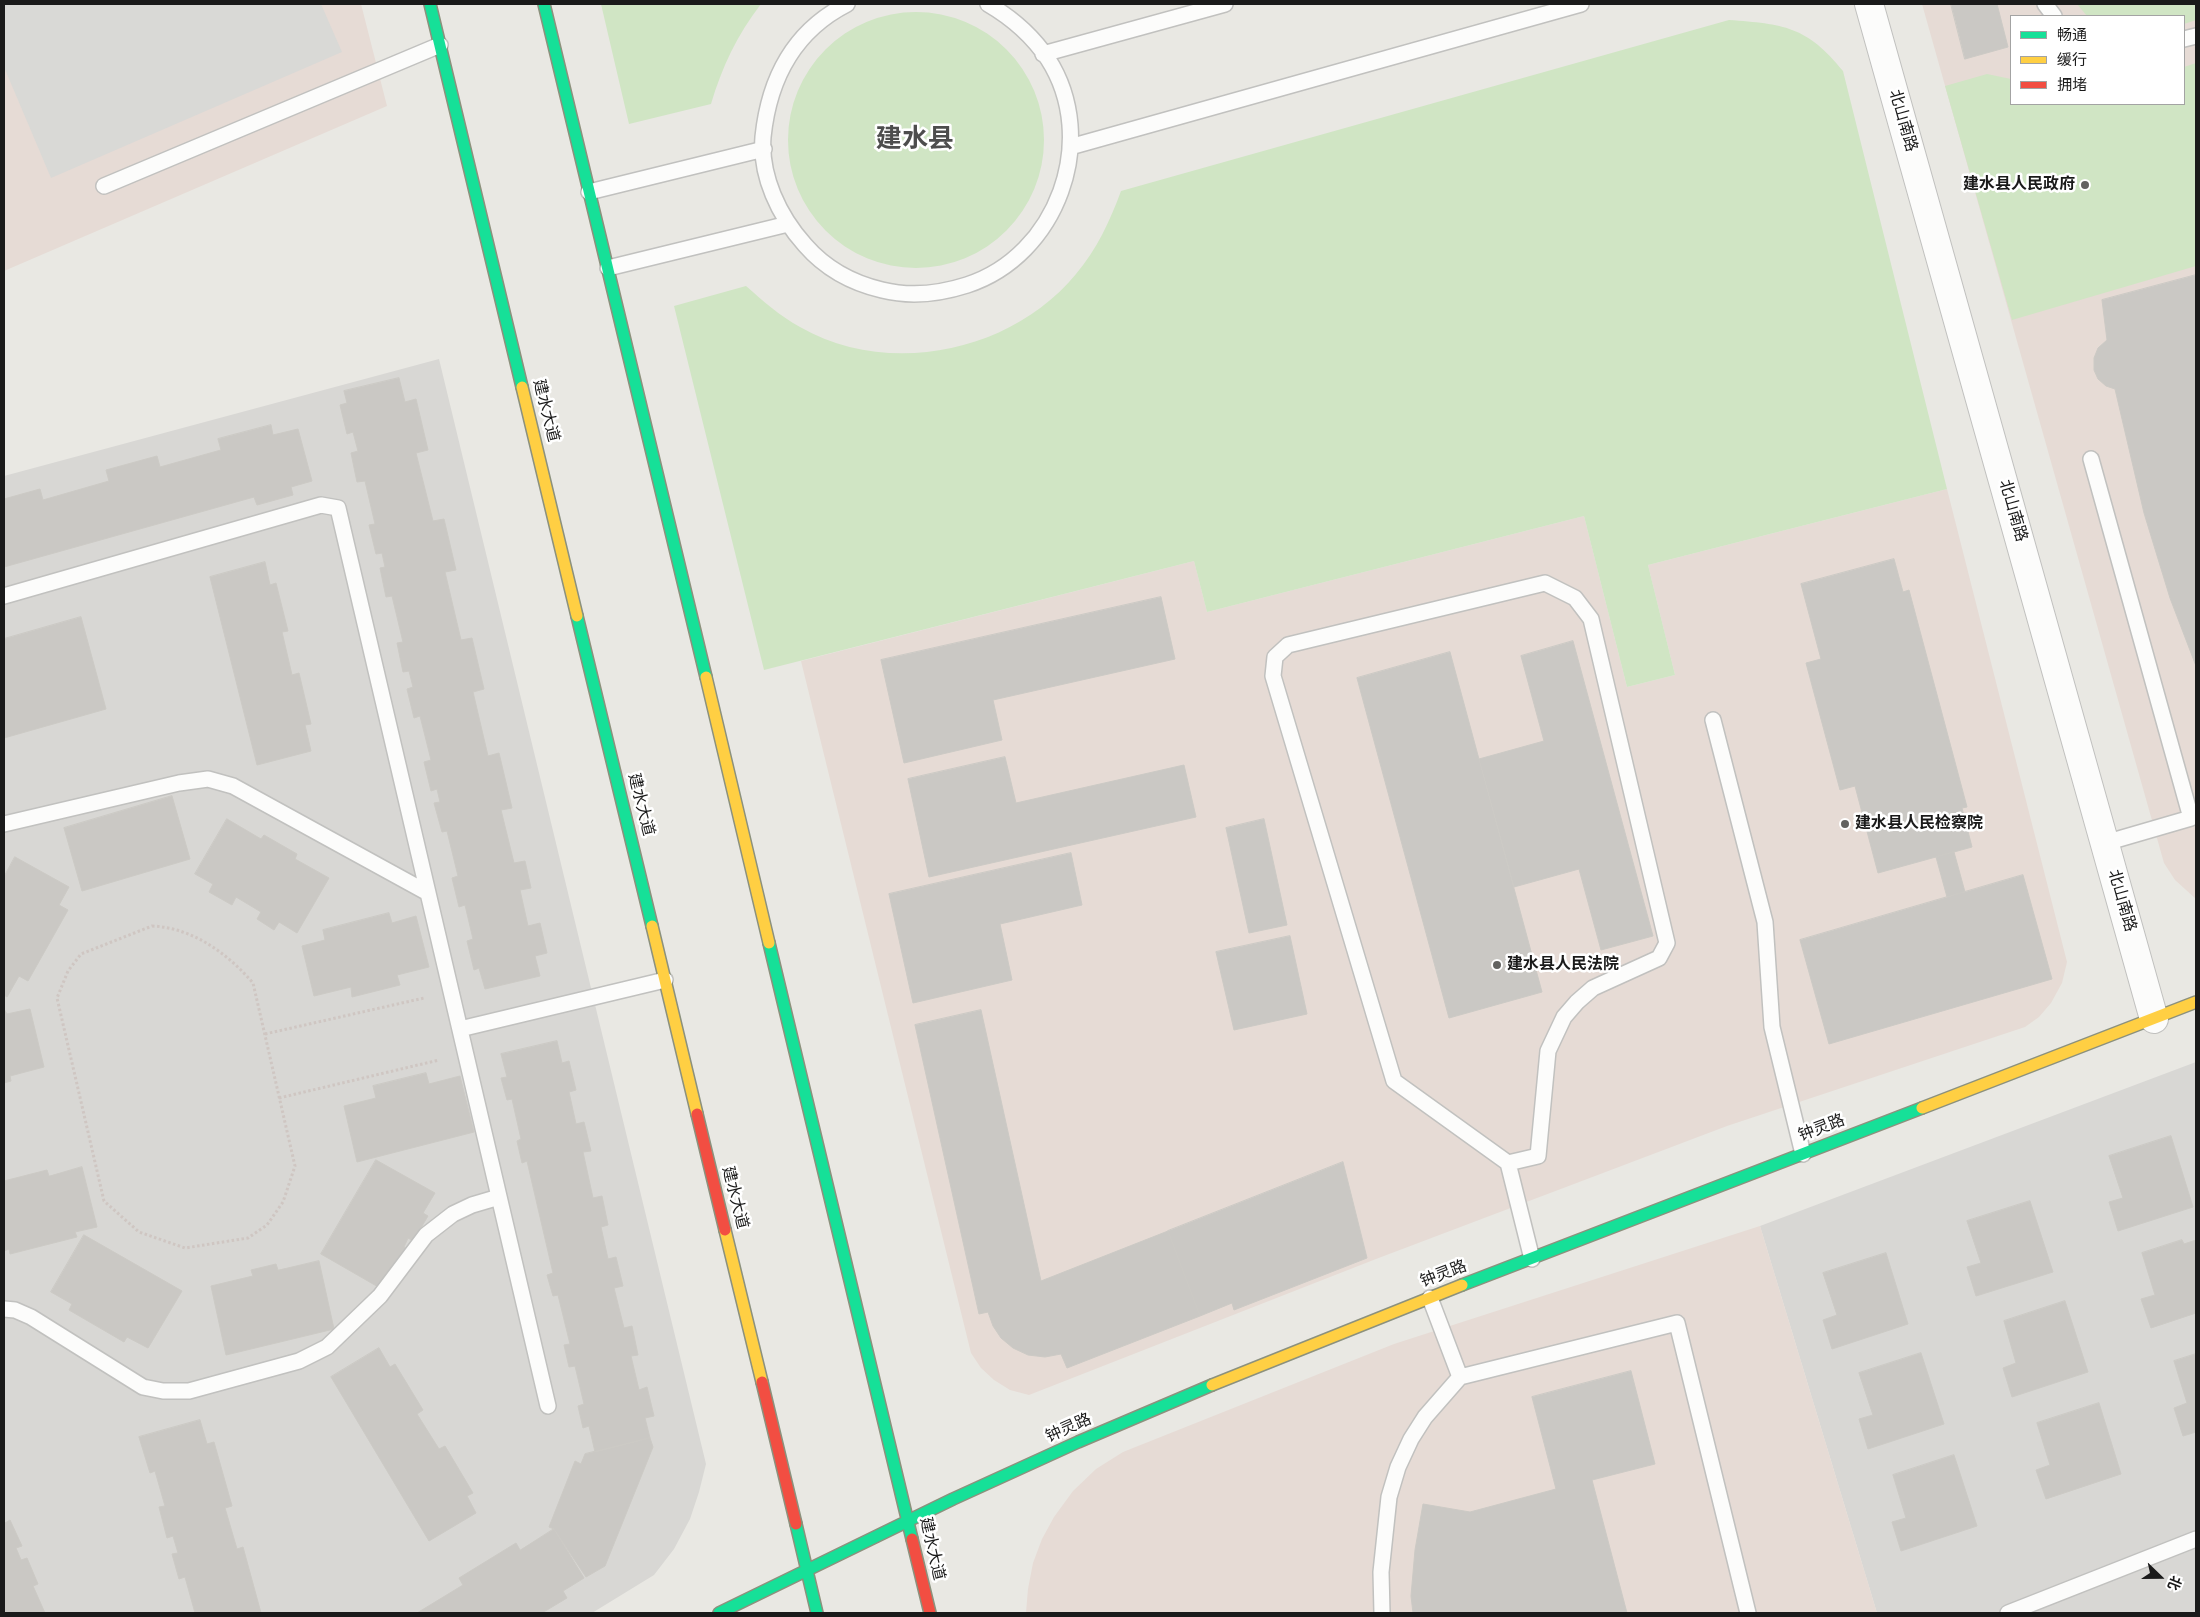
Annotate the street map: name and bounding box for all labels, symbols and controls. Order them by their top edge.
legend [2010,15,2185,105]
text: 畅通 [2057,25,2087,46]
text: 缓行 [2057,50,2087,71]
text: 拥堵 [2057,75,2087,96]
street label: 北山南路 [1884,88,1920,154]
district label: 建水县 [876,125,954,157]
place label: 建水县人民政府 [1963,175,2075,195]
marker: 建水县人民政府 [2079,179,2091,191]
street label: 建水大道 [528,378,562,444]
street label: 北山南路 [1994,478,2030,544]
street label: 建水大道 [623,772,657,838]
place label: 建水县人民检察院 [1855,814,1983,834]
marker: 建水县人民检察院 [1839,818,1851,830]
street label: 北山南路 [2103,868,2139,934]
place label: 建水县人民法院 [1507,955,1619,975]
marker: 建水县人民法院 [1491,959,1503,971]
street label: 钟灵路 [1796,1111,1848,1147]
street label: 建水大道 [717,1165,751,1231]
street label: 钟灵路 [1418,1257,1470,1293]
street label: 钟灵路 [1043,1410,1095,1448]
street label: 建水大道 [914,1516,948,1582]
north arrow [2135,1552,2185,1602]
text: 北 [2162,1572,2186,1593]

